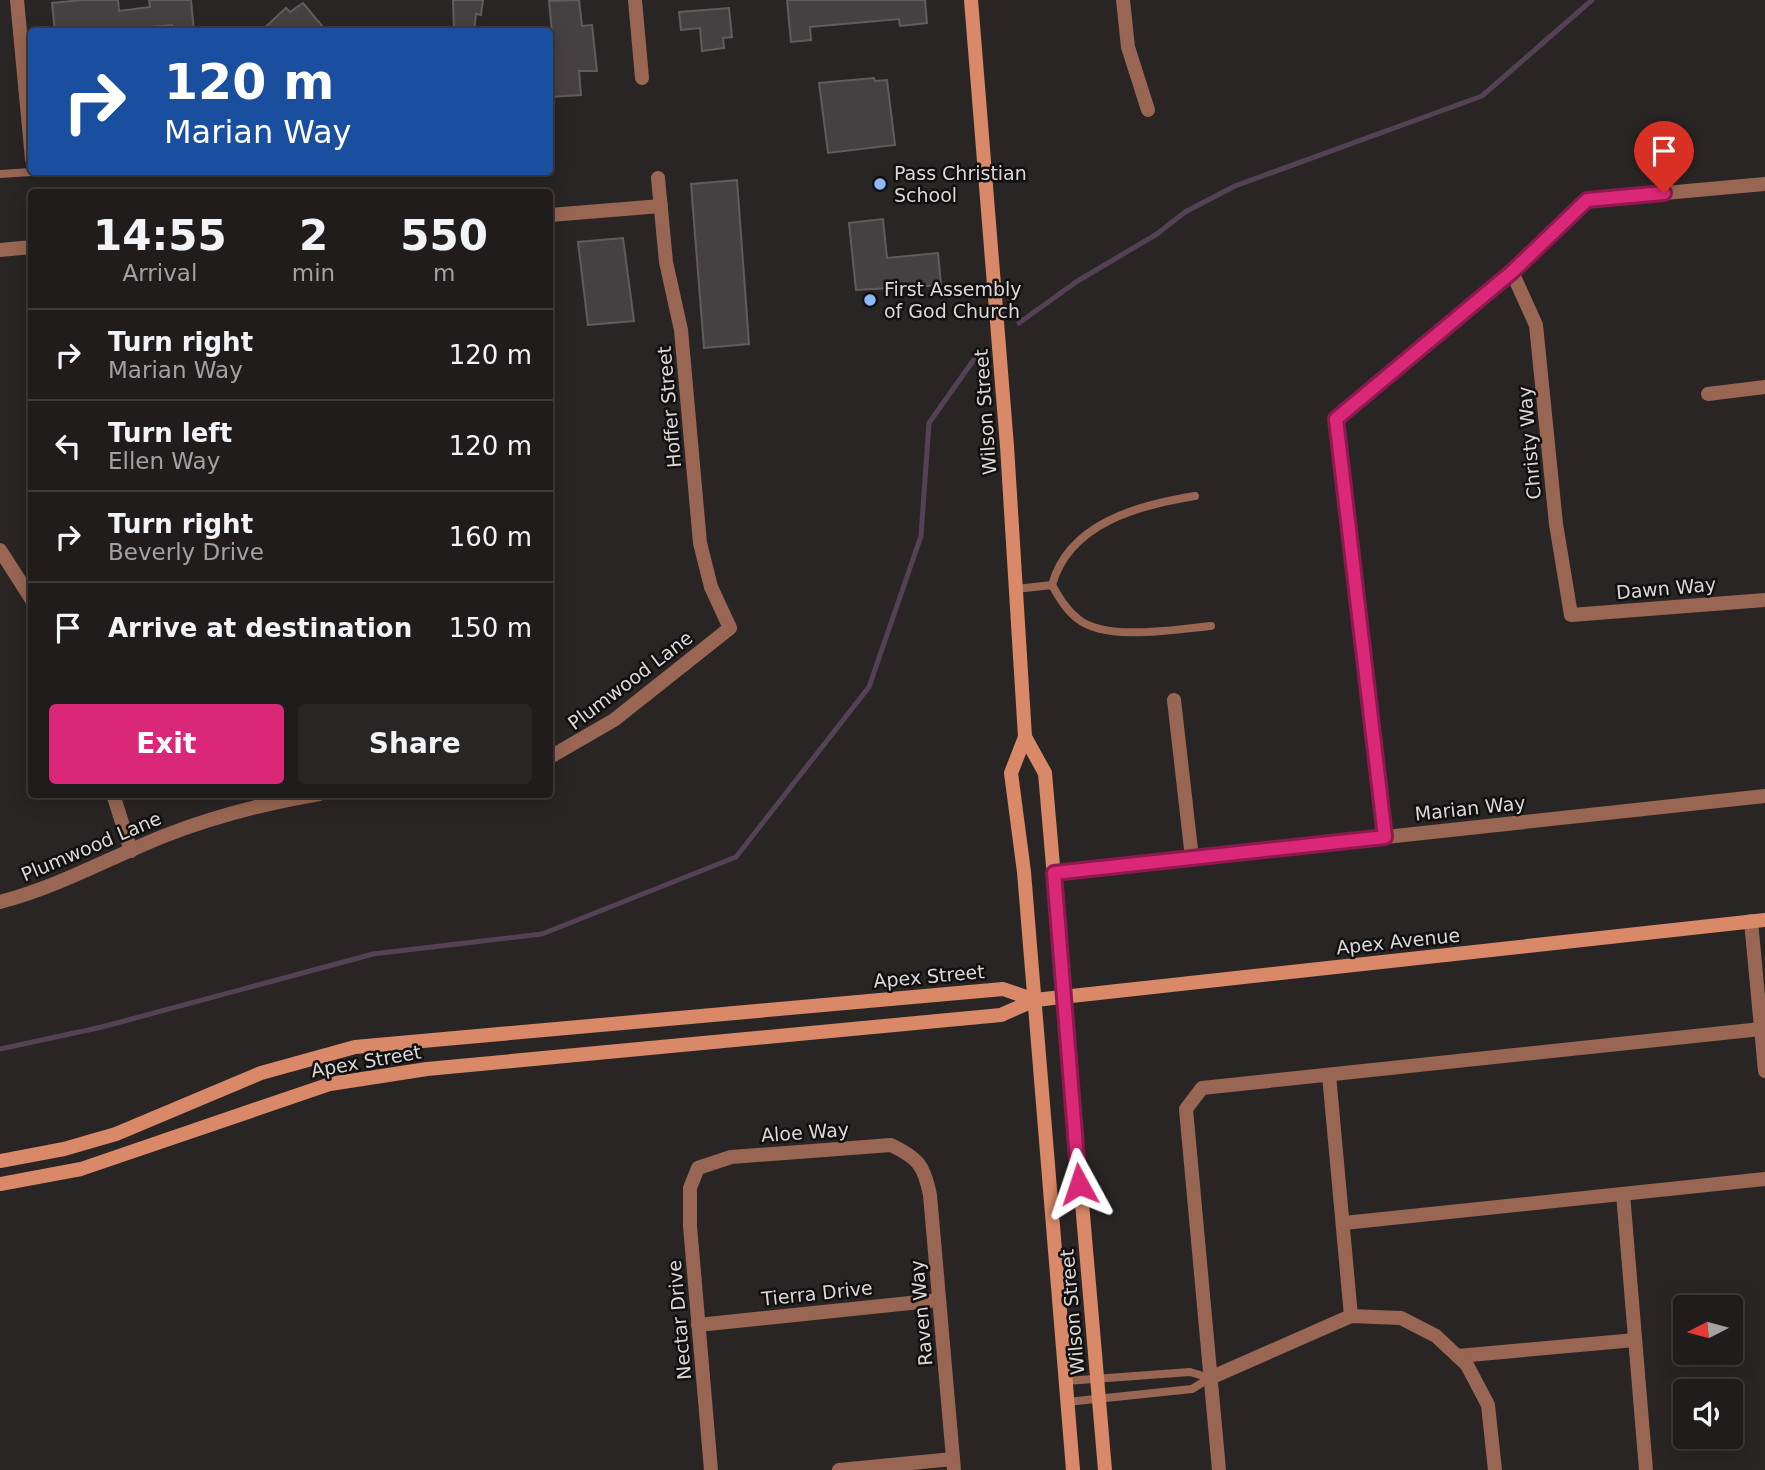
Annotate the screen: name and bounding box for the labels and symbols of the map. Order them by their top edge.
pin [1634,121,1694,193]
place label: Pass Christian School [894,162,1027,206]
marker: Pass Christian School [872,176,888,192]
place label: First Assembly of God Church [884,278,1022,322]
marker: First Assembly of God Church [862,292,878,308]
street label: Hoffer Street [653,345,685,469]
street label: Wilson Street [970,348,1000,476]
street label: Christy Way [1513,386,1545,500]
street label: Dawn Way [1615,573,1717,603]
street label: Plumwood Lane [563,626,697,734]
street label: Marian Way [1413,791,1527,825]
street label: Plumwood Lane [18,807,164,885]
street label: Apex Avenue [1335,924,1461,958]
street label: Apex Street [873,960,985,992]
street label: Apex Street [309,1040,423,1082]
street label: Aloe Way [760,1118,850,1146]
position arrow [1042,1147,1116,1221]
street label: Wilson Street [1056,1248,1088,1376]
street label: Nectar Drive [663,1259,695,1381]
street label: Raven Way [905,1259,937,1367]
street label: Tierra Drive [759,1276,874,1310]
north arrow [1673,1295,1743,1365]

